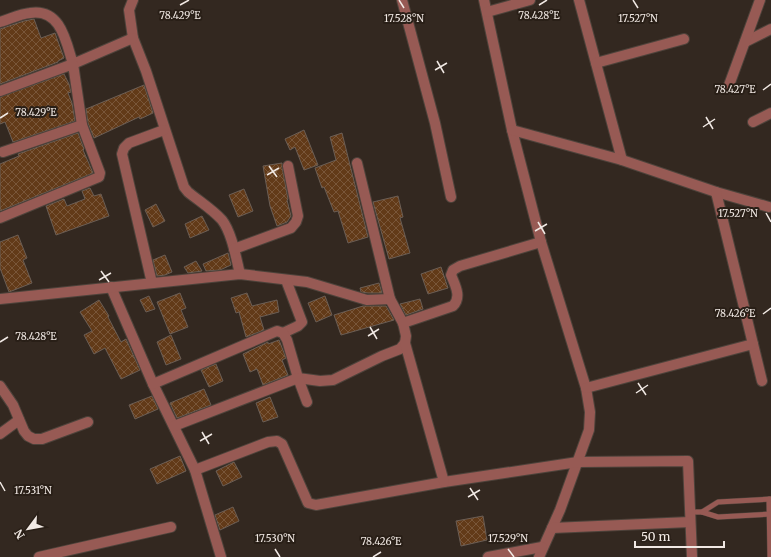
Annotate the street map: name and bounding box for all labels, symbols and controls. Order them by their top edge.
text: 78.429°E [159,9,201,22]
text: 78.428°E [518,9,560,22]
text: 17.528°N [384,12,424,25]
text: 17.527°N [618,12,658,25]
text: 78.427°E [714,83,756,96]
text: 78.429°E [15,106,57,119]
text: 17.527°N [718,207,758,220]
text: 78.426°E [715,307,756,320]
text: 78.428°E [15,330,57,343]
text: 17.531°N [14,484,52,497]
north arrow [8,509,48,549]
scale bar [635,523,724,549]
text: N [11,527,28,542]
text: 50 m [641,529,670,544]
text: 17.530°N [255,532,295,545]
text: 17.529°N [488,532,528,545]
text: 78.426°E [361,535,402,548]

